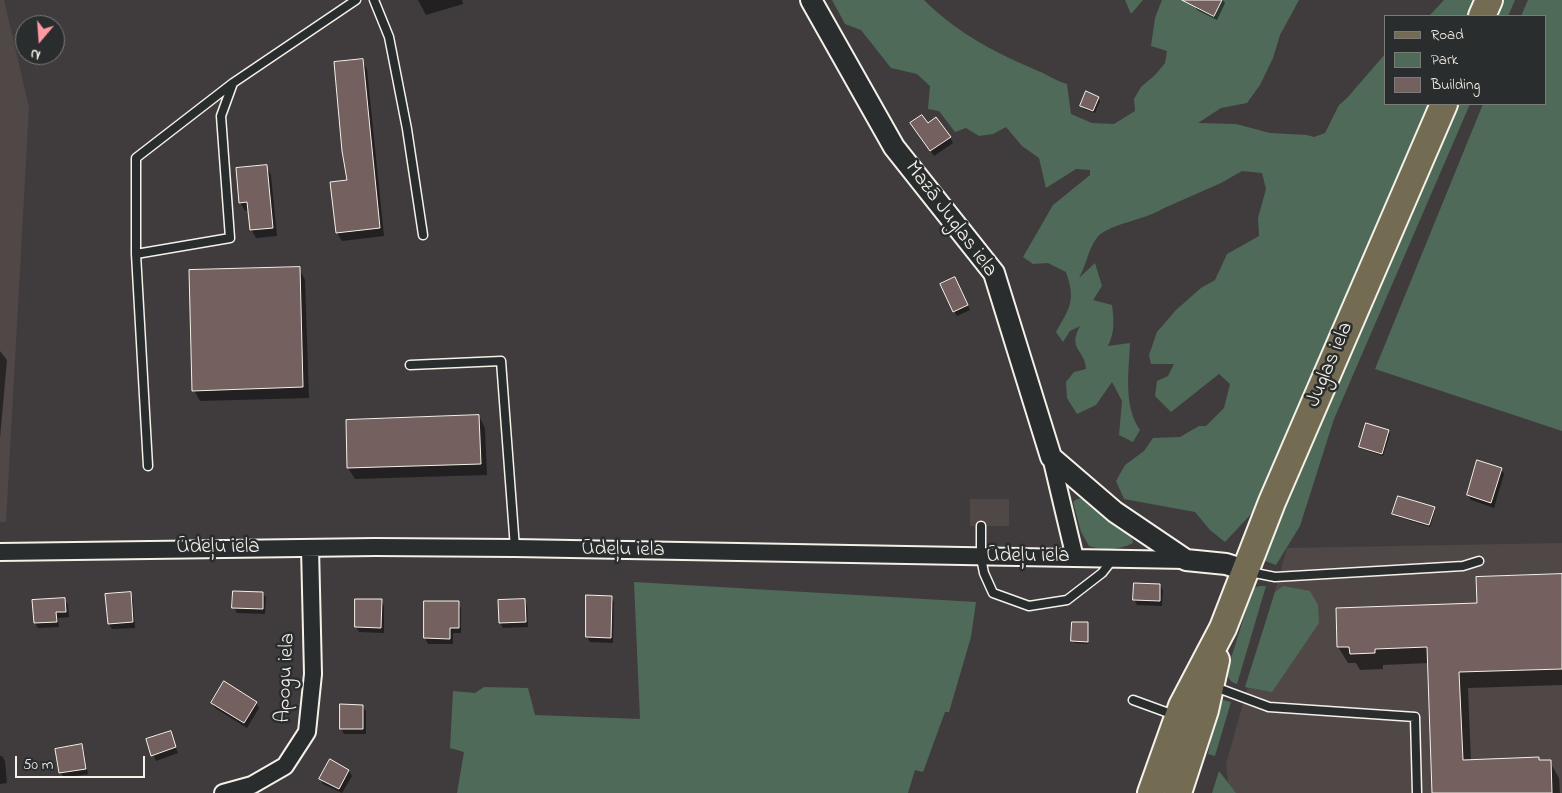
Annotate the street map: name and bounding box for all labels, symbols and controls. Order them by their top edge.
north arrow [15,15,65,65]
legend [1384,15,1547,105]
text: Road [1431,24,1464,46]
text: N [28,42,43,65]
text: Park [1431,49,1458,71]
text: Building [1431,74,1480,96]
street label: Mazā Juglas iela [898,157,1002,283]
street label: Juglas iela [1302,319,1360,411]
street label: Ūdeļu iela [176,536,260,562]
street label: Ūdeļu iela [581,538,665,564]
street label: Ūdeļu iela [986,545,1070,571]
street label: Apogu iela [272,632,302,724]
scale bar [18,746,148,778]
text: 50 m [23,754,53,776]

